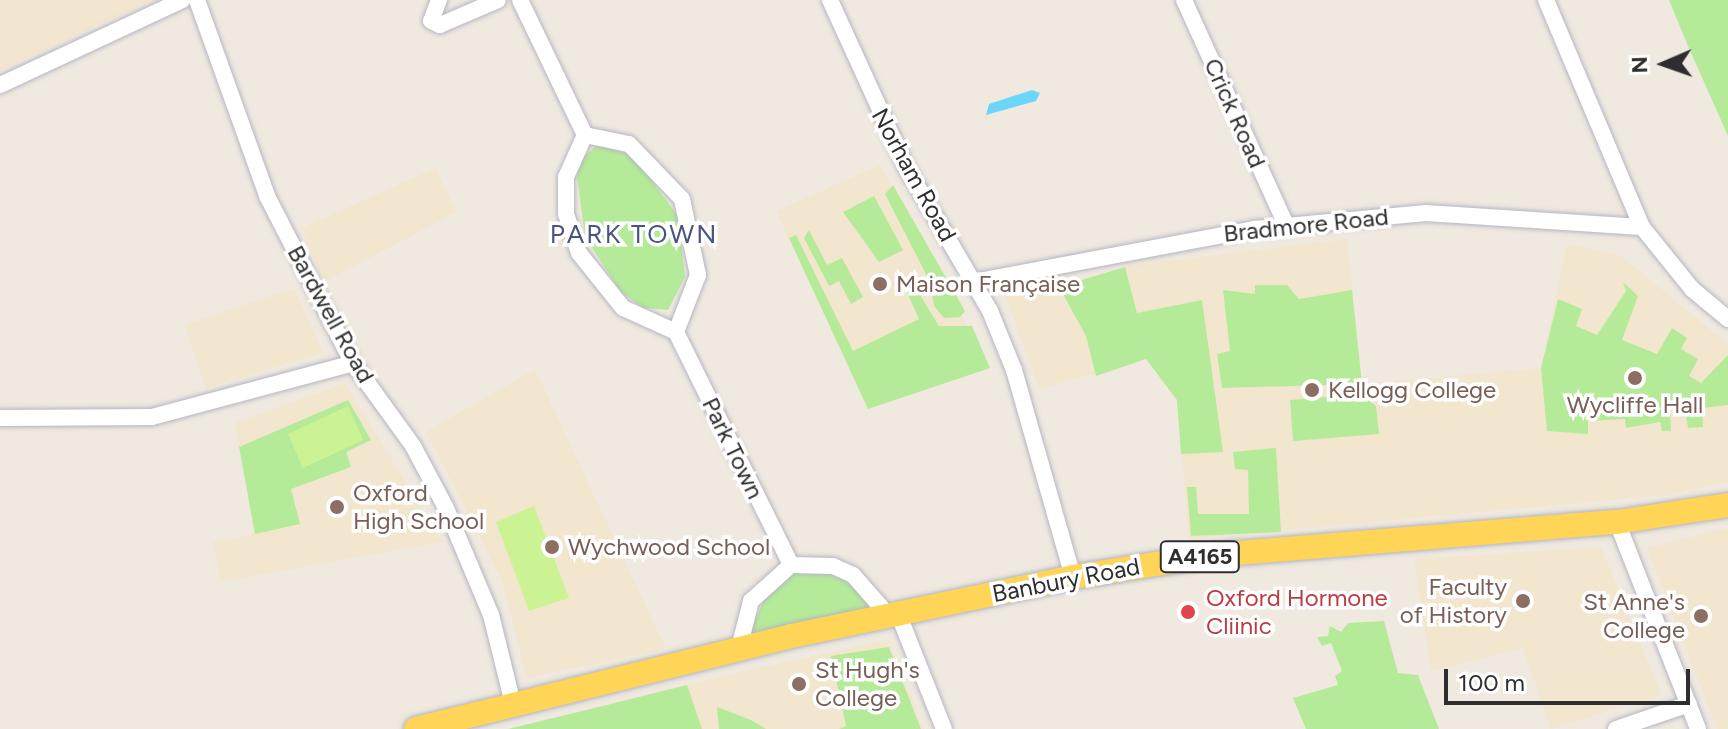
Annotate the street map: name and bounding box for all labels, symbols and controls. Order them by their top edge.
north arrow [1624,24,1704,104]
street label: Crick Road [1198,54,1272,172]
text: N [1626,56,1653,74]
street label: Norham Road [866,103,962,247]
street label: Bradmore Road [1222,202,1390,248]
district label: PARK TOWN [550,219,718,251]
street label: Bardwell Road [281,240,381,388]
place label: Maison Française [896,270,1080,298]
marker: Maison Française [871,275,889,293]
marker: Wycliffe Hall [1626,369,1644,387]
place label: Kellogg College [1328,376,1496,404]
marker: Kellogg College [1303,381,1321,399]
place label: Wycliffe Hall [1567,391,1703,419]
street label: Park Town [696,393,770,503]
place label: Oxford High School [353,479,484,535]
marker: Oxford High School [328,498,346,516]
place label: Wychwood School [568,533,770,561]
marker: Wychwood School [543,538,561,556]
road number: A4165 [1158,539,1242,575]
street label: Banbury Road [990,552,1142,608]
place label: Faculty of History [1400,573,1507,629]
place label: Oxford Hormone Cliinic [1206,584,1388,640]
place label: St Anne's College [1583,588,1685,644]
marker: Faculty of History [1514,592,1532,610]
marker: Oxford Hormone Cliinic [1177,601,1199,623]
marker: St Anne's College [1692,607,1710,625]
scale bar [1448,653,1694,703]
place label: St Hugh's College [815,656,920,712]
text: 100 m [1458,668,1525,697]
marker: St Hugh's College [790,675,808,693]

